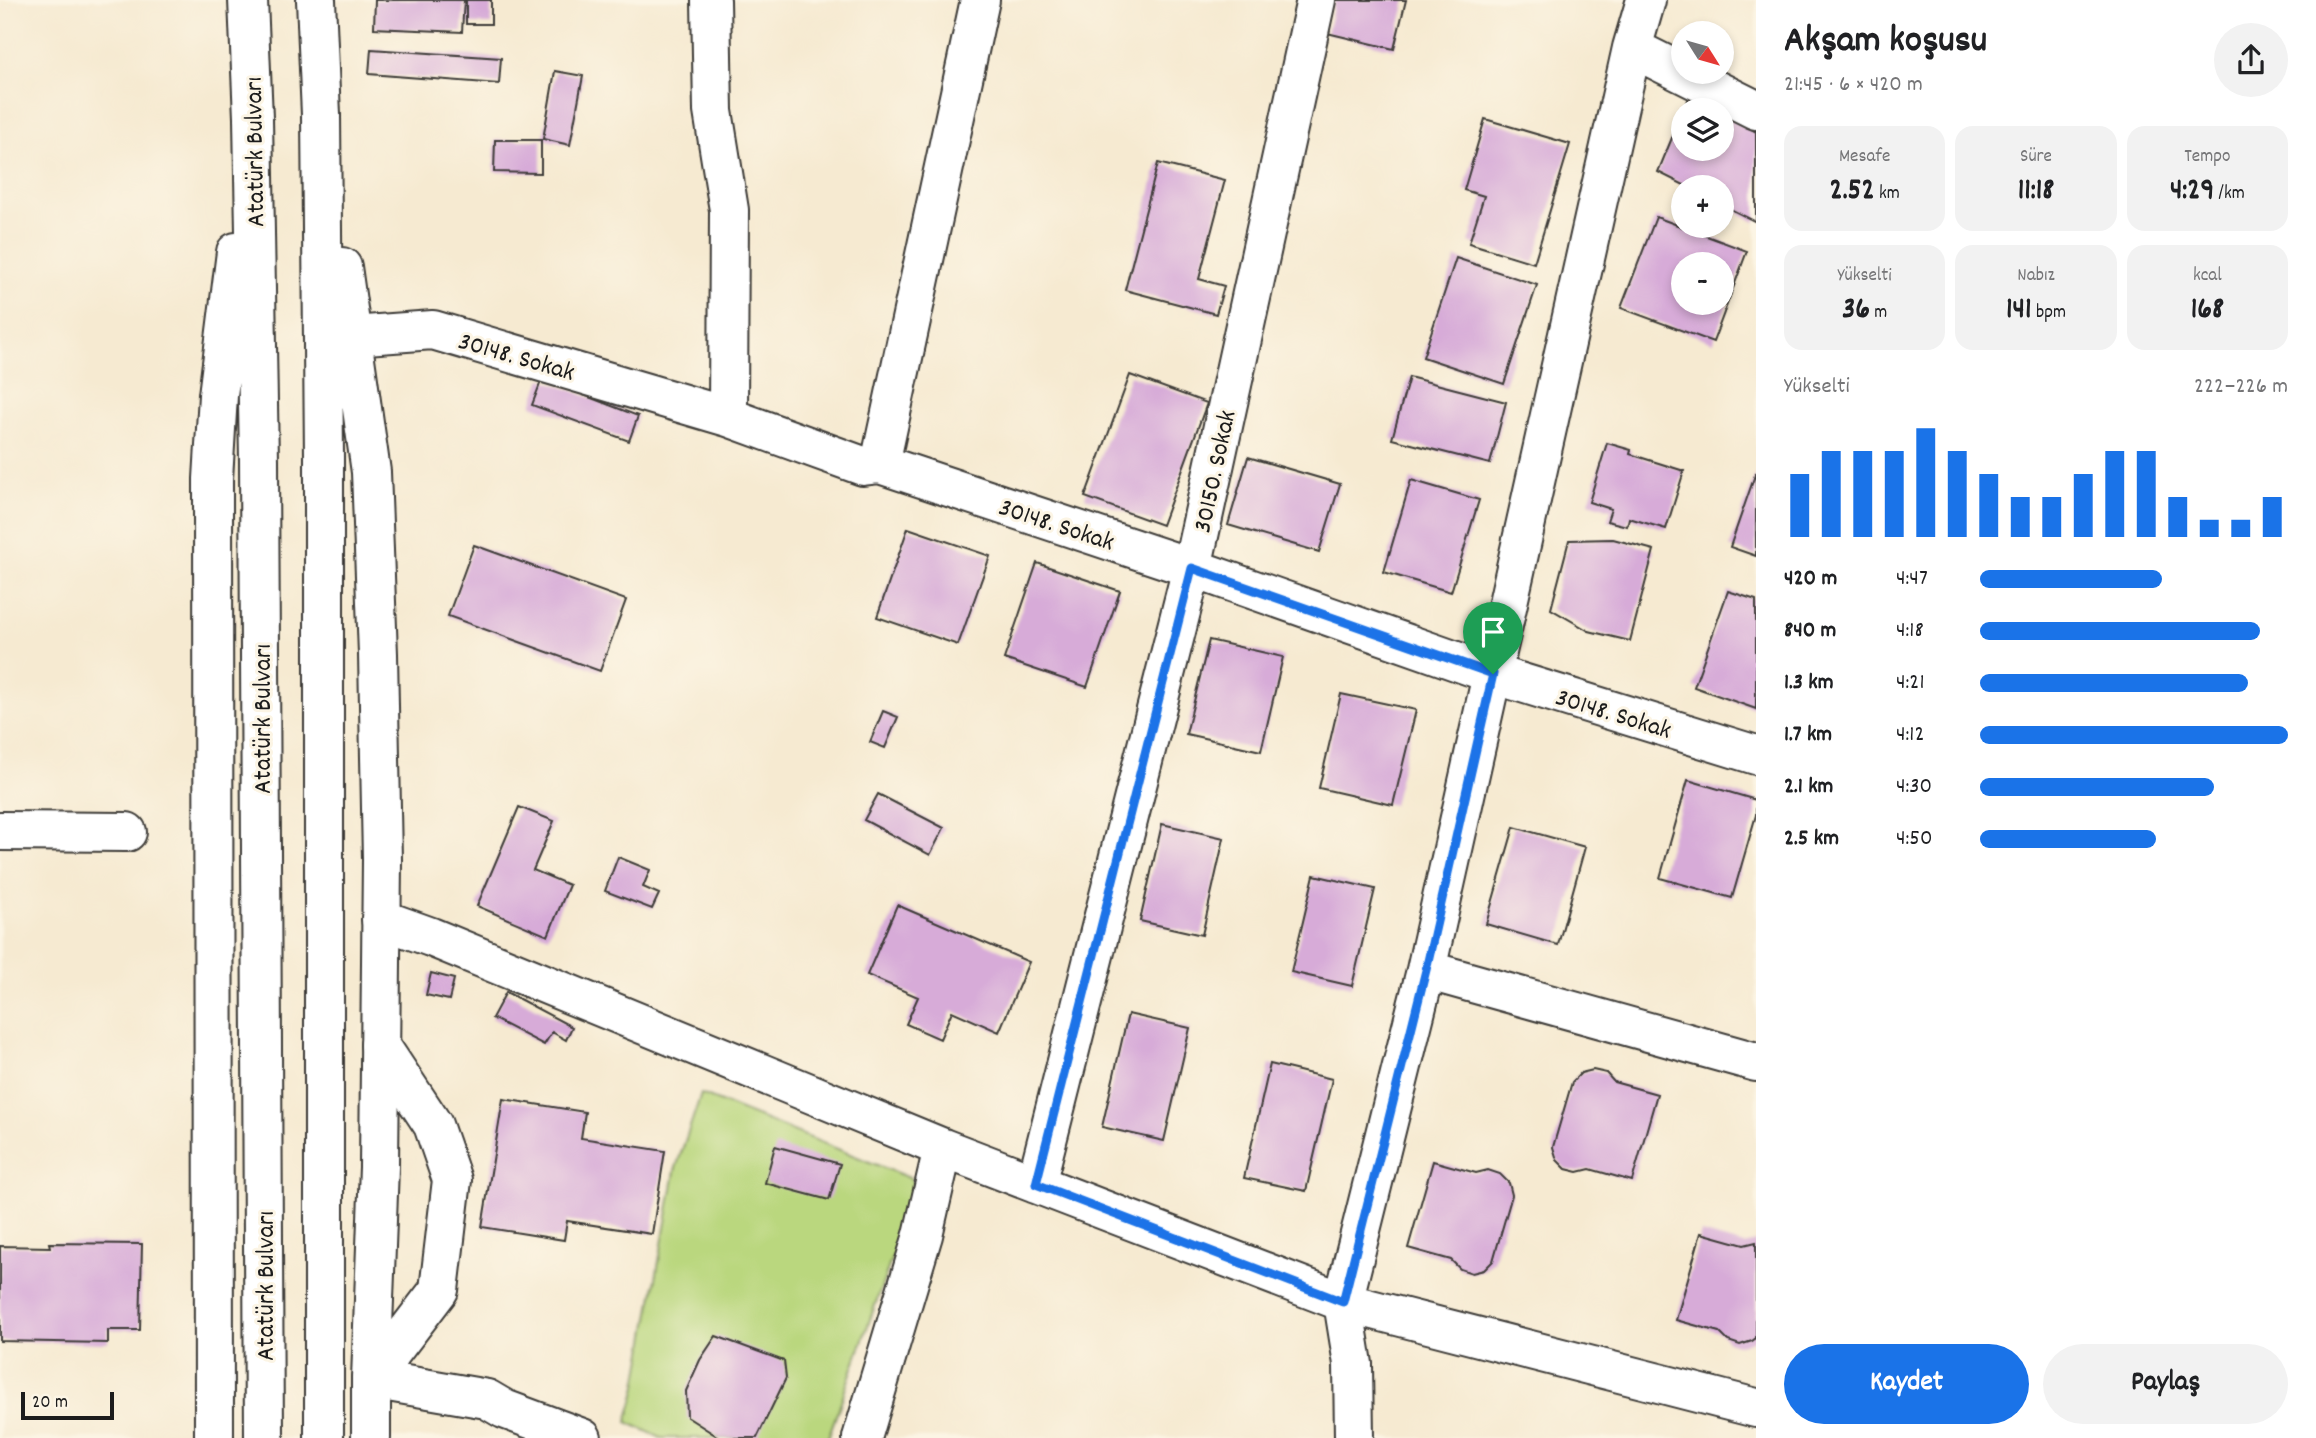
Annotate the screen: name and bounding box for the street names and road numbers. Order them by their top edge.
street label: Atatürk Bulvarı [237,77,276,227]
street label: 30148. Sokak [454,324,579,393]
street label: 30150. Sokak [1185,407,1247,536]
street label: 30148. Sokak [993,490,1118,562]
street label: Atatürk Bulvarı [246,644,283,794]
street label: 30148. Sokak [1550,680,1676,751]
street label: Atatürk Bulvarı [249,1211,286,1361]

